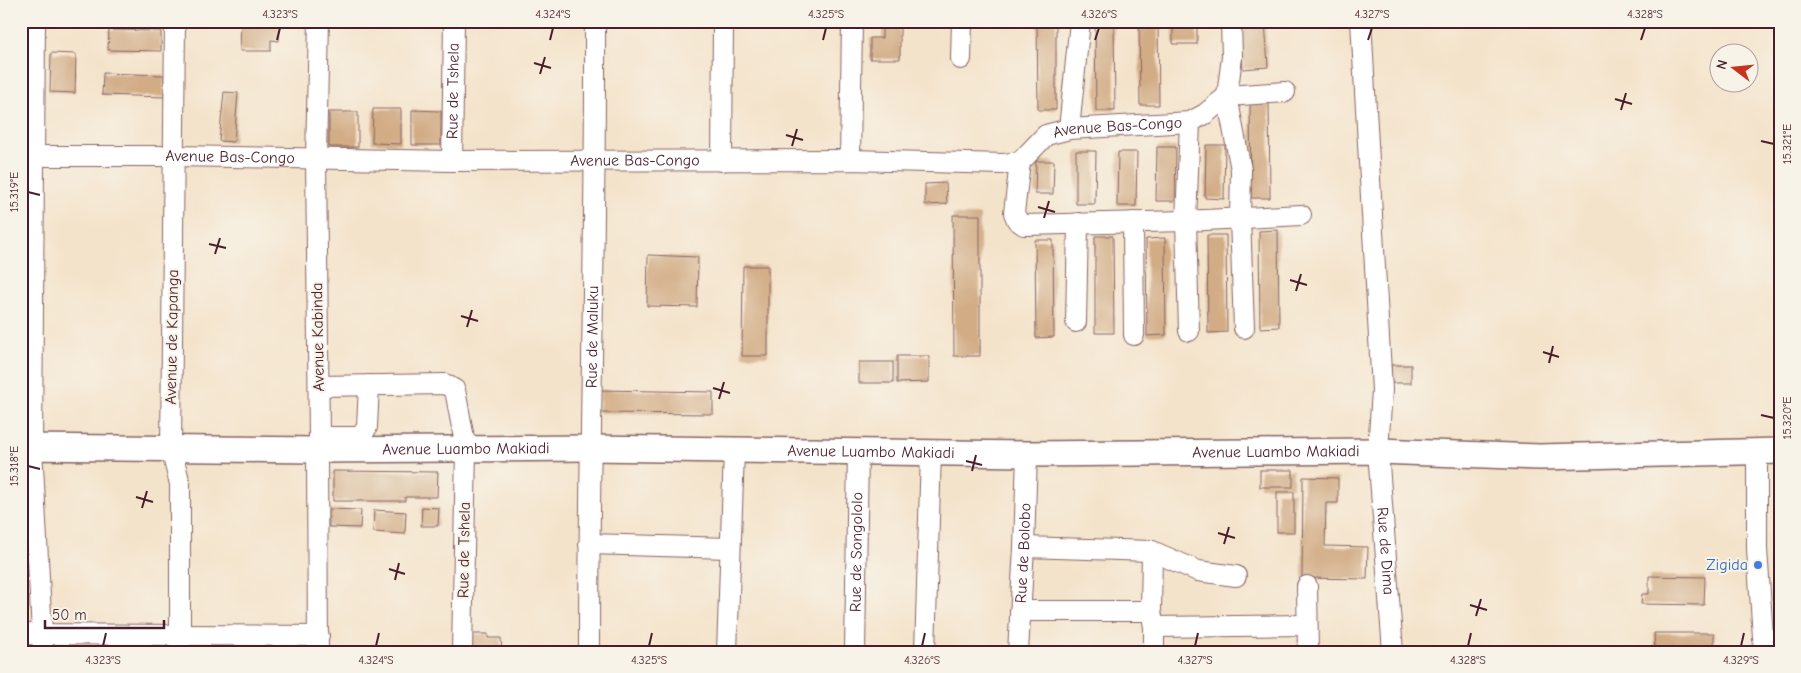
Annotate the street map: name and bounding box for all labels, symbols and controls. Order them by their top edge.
text: 4.323°S [262,7,298,21]
text: 4.324°S [535,7,571,21]
text: 4.325°S [808,7,844,21]
text: 4.326°S [1081,7,1117,21]
text: 4.327°S [1354,7,1390,21]
text: 4.328°S [1627,7,1663,21]
north arrow [1708,42,1758,92]
street label: Rue de Tshela [443,43,463,139]
text: N [1713,58,1731,71]
street label: Avenue Bas-Congo [1051,113,1183,142]
text: 15.321°E [1780,124,1794,164]
street label: Avenue Bas-Congo [165,147,295,167]
street label: Avenue Bas-Congo [570,151,700,170]
text: 15.319°E [7,172,21,212]
street label: Avenue de Kapanga [162,269,182,405]
street label: Avenue Kabinda [308,282,328,392]
street label: Rue de Maluku [583,286,602,388]
text: 15.320°E [1780,397,1794,439]
street label: Avenue Luambo Makiadi [382,439,550,459]
street label: Avenue Luambo Makiadi [787,442,955,462]
street label: Avenue Luambo Makiadi [1192,442,1360,462]
text: 15.318°E [7,446,21,486]
street label: Rue de Songololo [847,492,866,612]
street label: Rue de Tshela [454,502,474,598]
street label: Rue de Bolobo [1012,503,1034,604]
street label: Rue de Dima [1373,506,1398,596]
place label: Zigida [1706,556,1748,574]
marker: Zigida [1752,559,1764,571]
scale bar [45,598,164,630]
text: 50 m [52,606,87,624]
text: 4.323°S [85,653,121,667]
text: 4.324°S [358,653,394,667]
text: 4.325°S [631,653,667,667]
text: 4.326°S [904,653,940,667]
text: 4.327°S [1177,653,1213,667]
text: 4.328°S [1450,653,1486,667]
text: 4.329°S [1723,653,1759,667]

